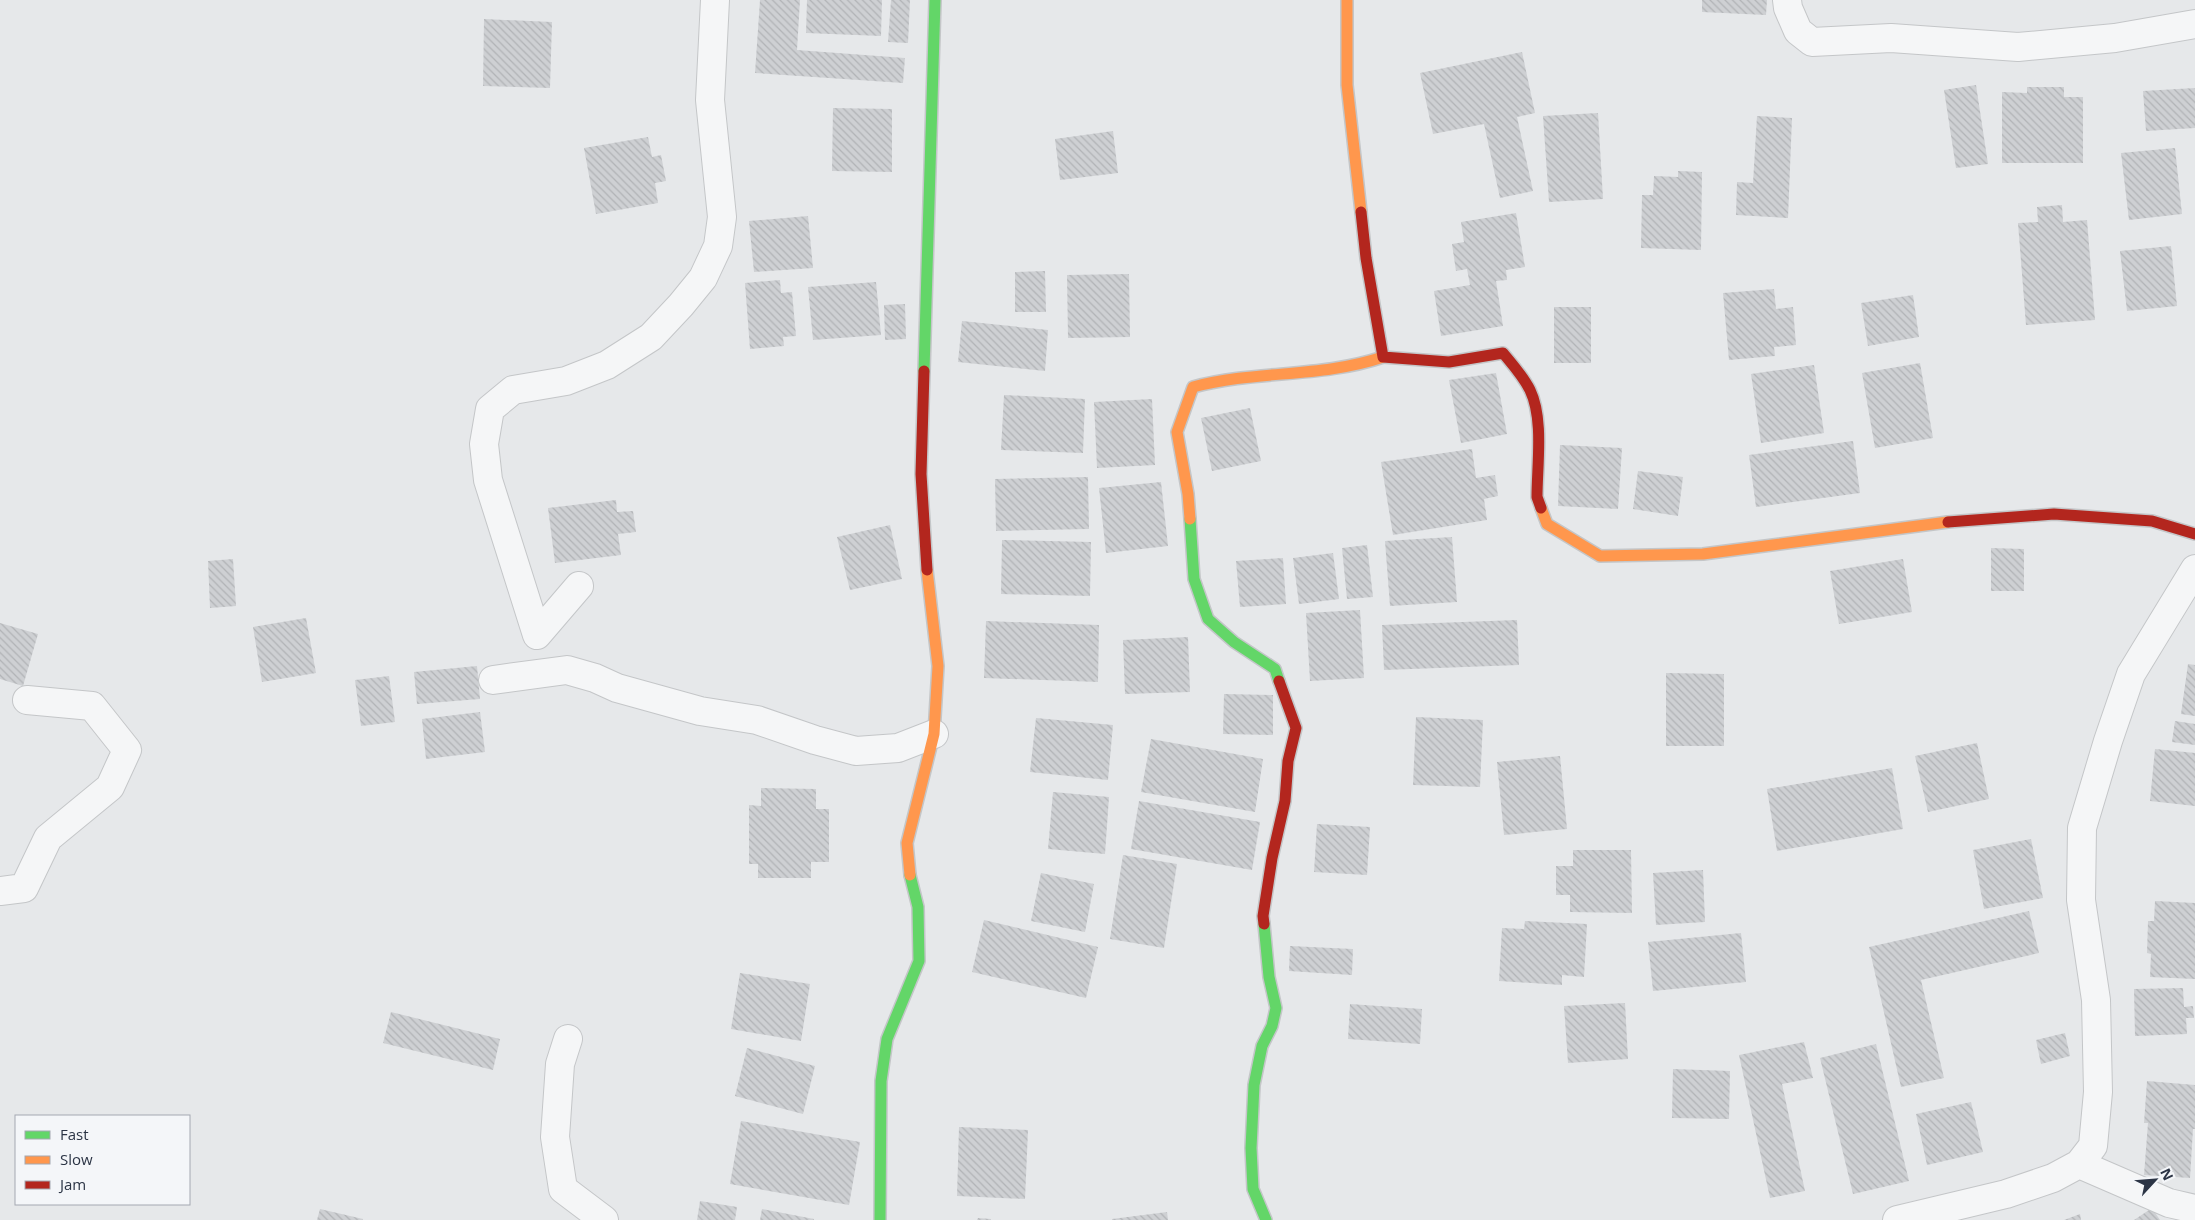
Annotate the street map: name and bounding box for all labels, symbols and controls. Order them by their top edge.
legend [15,1115,190,1205]
text: Fast [60,1124,89,1144]
text: Slow [60,1149,93,1169]
north arrow [2130,1155,2180,1205]
text: N [2156,1165,2178,1183]
text: Jam [58,1174,86,1194]

